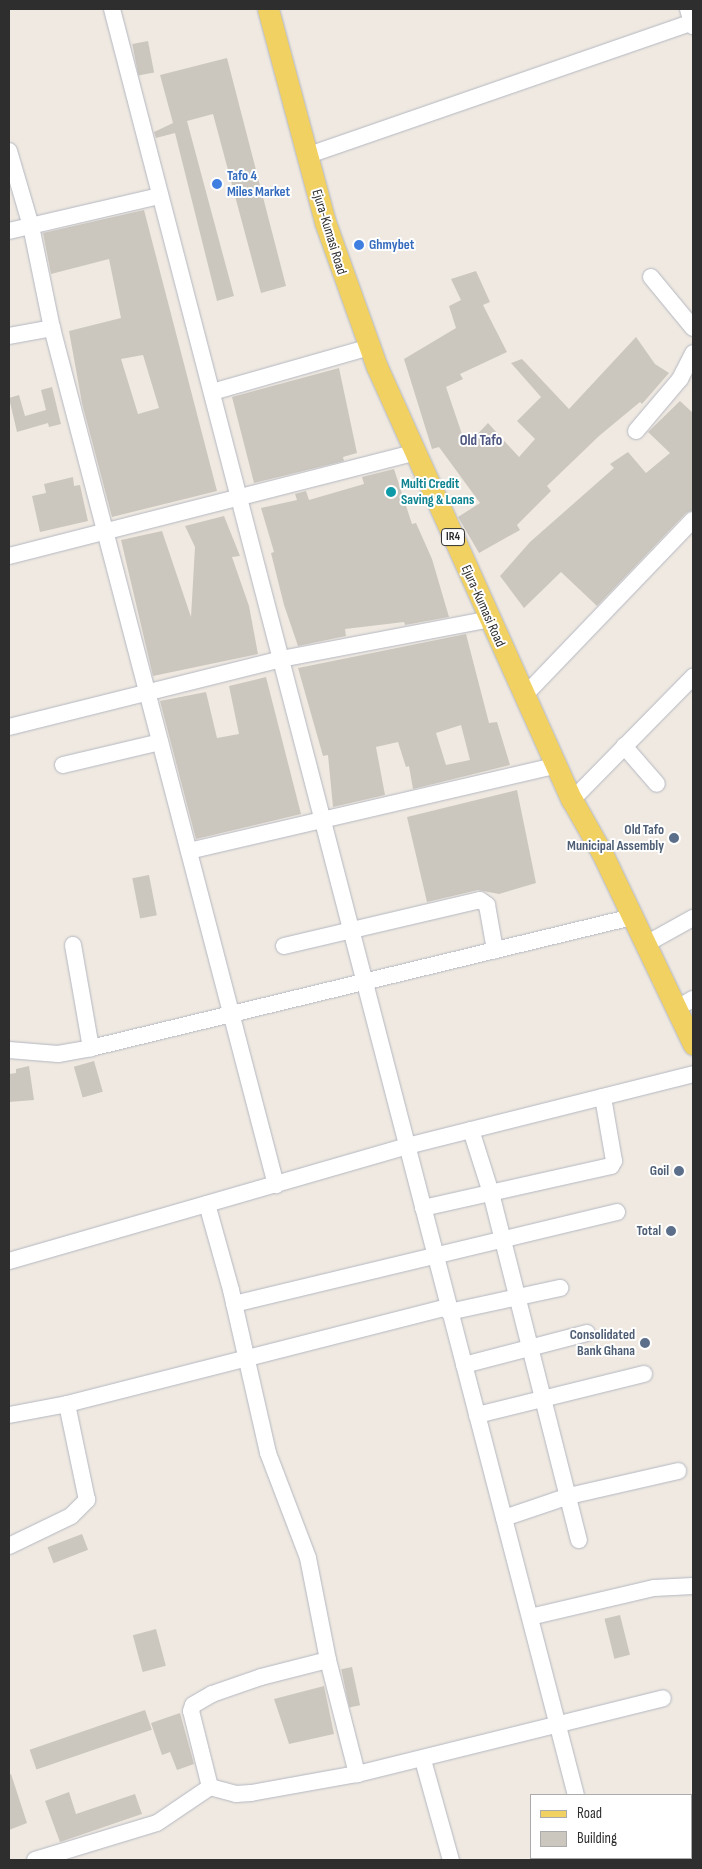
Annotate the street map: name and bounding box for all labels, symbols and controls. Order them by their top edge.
place label: Tafo 4 Miles Market [227,168,290,200]
marker: Tafo 4 Miles Market [211,178,223,190]
street label: Ejura-Kumasi Road [308,187,350,277]
place label: Ghmybet [369,237,414,253]
marker: Ghmybet [353,239,365,251]
district label: Old Tafo [460,432,502,450]
place label: Multi Credit Saving & Loans [401,476,474,508]
marker: Multi Credit Saving & Loans [385,486,397,498]
road number: IR4 [440,528,466,546]
street label: Ejura-Kumasi Road [457,562,509,650]
place label: Old Tafo Municipal Assembly [567,822,664,854]
marker: Old Tafo Municipal Assembly [668,832,680,844]
place label: Goil [650,1163,669,1179]
marker: Goil [673,1165,685,1177]
place label: Total [636,1223,661,1239]
marker: Total [665,1225,677,1237]
place label: Consolidated Bank Ghana [570,1327,635,1360]
marker: Consolidated Bank Ghana [639,1337,651,1349]
legend [530,1794,692,1859]
text: Road [577,1804,602,1823]
text: Building [577,1829,617,1848]

